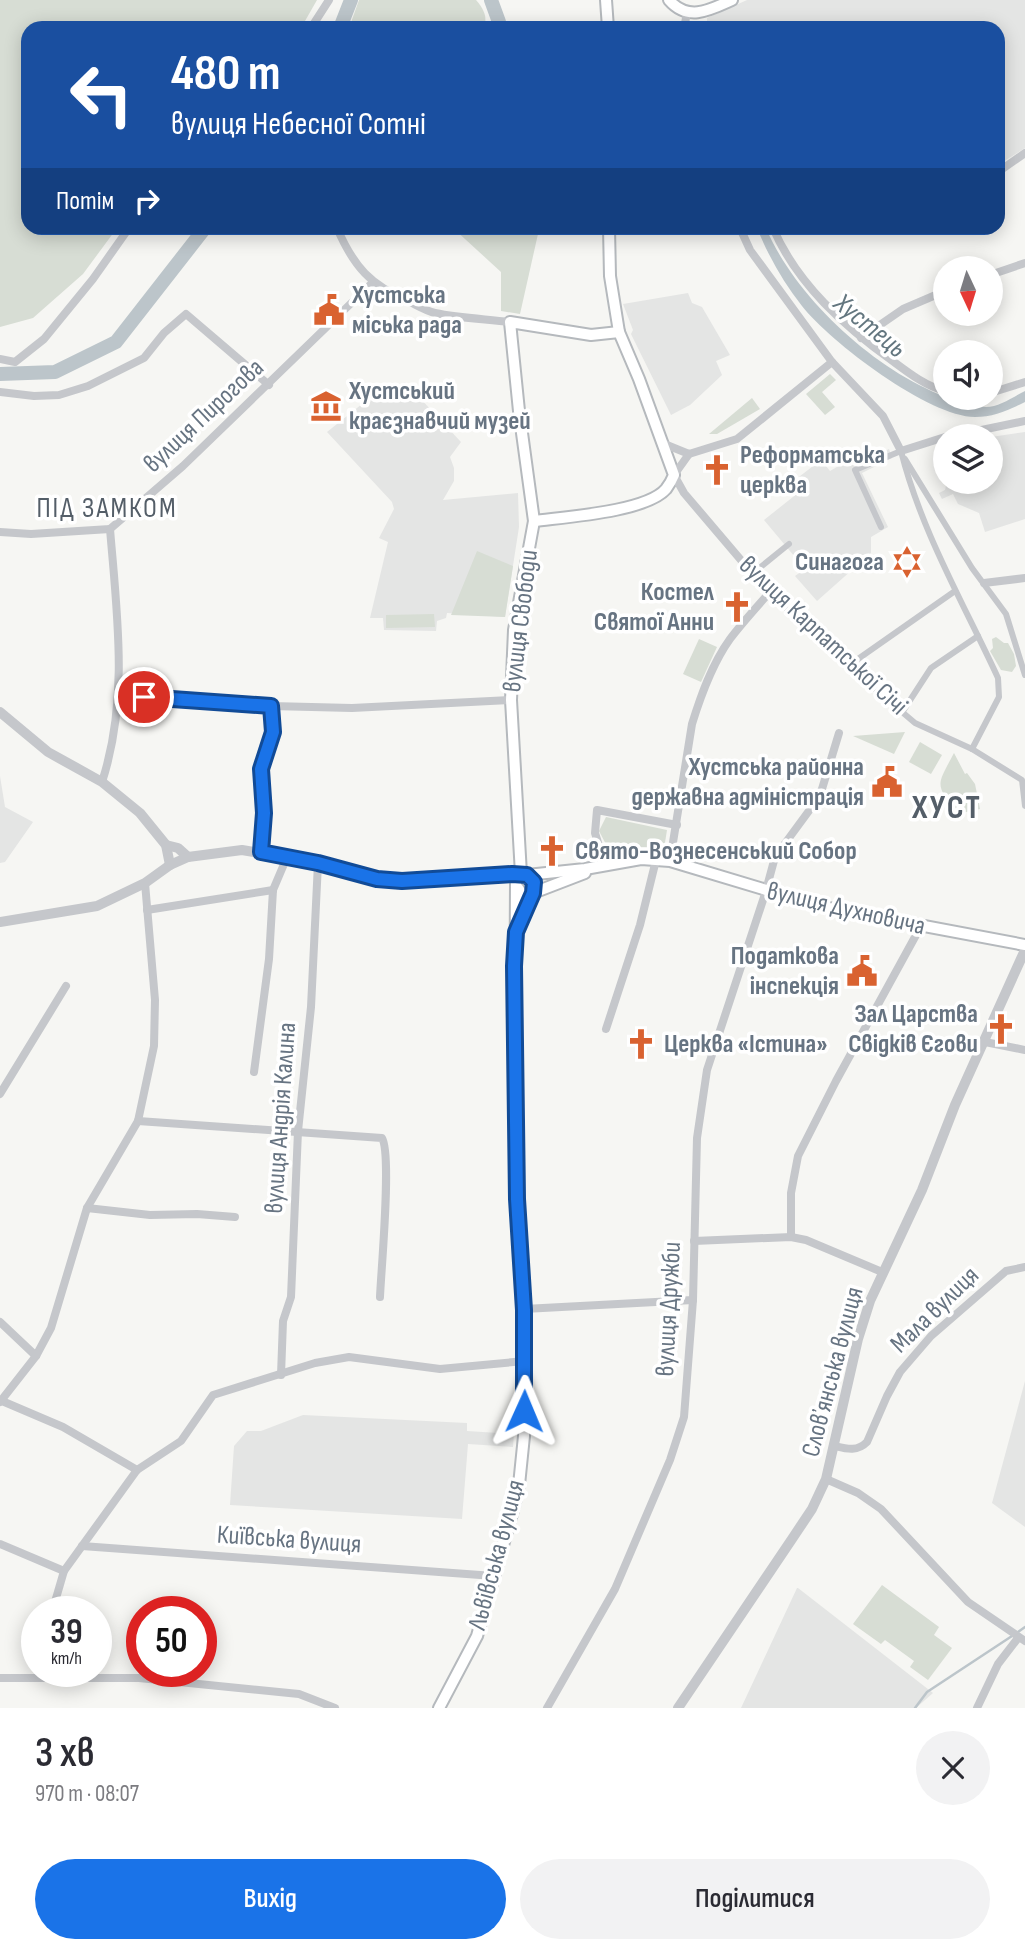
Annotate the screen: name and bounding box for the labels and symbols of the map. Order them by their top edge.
north arrow [933,256,1003,326]
place label: Хустська міська рада [351,280,462,341]
water label: Хустець [826,286,913,365]
public building icon: Хустська міська рада [312,293,346,327]
street label: вулиця Пирогова [138,353,270,479]
place label: Хустський краєзнавчий музей [348,376,531,437]
museum icon: Хустський краєзнавчий музей [309,389,343,423]
place label: Реформатська церква [740,440,885,501]
church icon: Реформатська церква [700,453,734,487]
district label: ПІД ЗАМКОМ [36,492,178,525]
synagogue icon: Синагога [890,545,924,579]
place label: Синагога [795,547,884,578]
street label: вулиця Свободи [497,548,545,694]
street label: вулиця Карпатської Січі [732,550,914,722]
place label: Костел Святої Анни [594,577,715,638]
church icon: Костел Святої Анни [720,590,754,624]
pin [114,667,174,727]
place label: Хустська районна державна адміністрація [631,752,864,813]
public building icon: Хустська районна державна адміністрація [870,765,904,799]
district label: ХУСТ [911,788,982,828]
church icon: Свято-Вознесенський Собор [535,834,569,868]
place label: Свято-Вознесенський Собор [575,836,857,867]
street label: вулиця Духновича [764,876,928,942]
place label: Податкова інспекція [731,941,839,1002]
public building icon: Податкова інспекція [845,954,879,988]
place label: Зал Царства Свідків Єгови [848,999,978,1060]
church icon: Зал Царства Свідків Єгови [984,1012,1018,1046]
street label: вулиця Андрія Калина [259,1021,303,1215]
church icon: Церква «Істина» [624,1027,658,1061]
place label: Церква «Істина» [664,1029,828,1060]
street label: вулиця Дружби [650,1241,688,1377]
street label: Мала вулиця [884,1260,986,1360]
street label: Словʼянська вулиця [795,1284,871,1460]
position arrow [487,1374,561,1448]
street label: Львівська вулиця [462,1477,532,1634]
street label: Київська вулиця [216,1519,362,1561]
speed limit sign: 50 [126,1596,217,1687]

